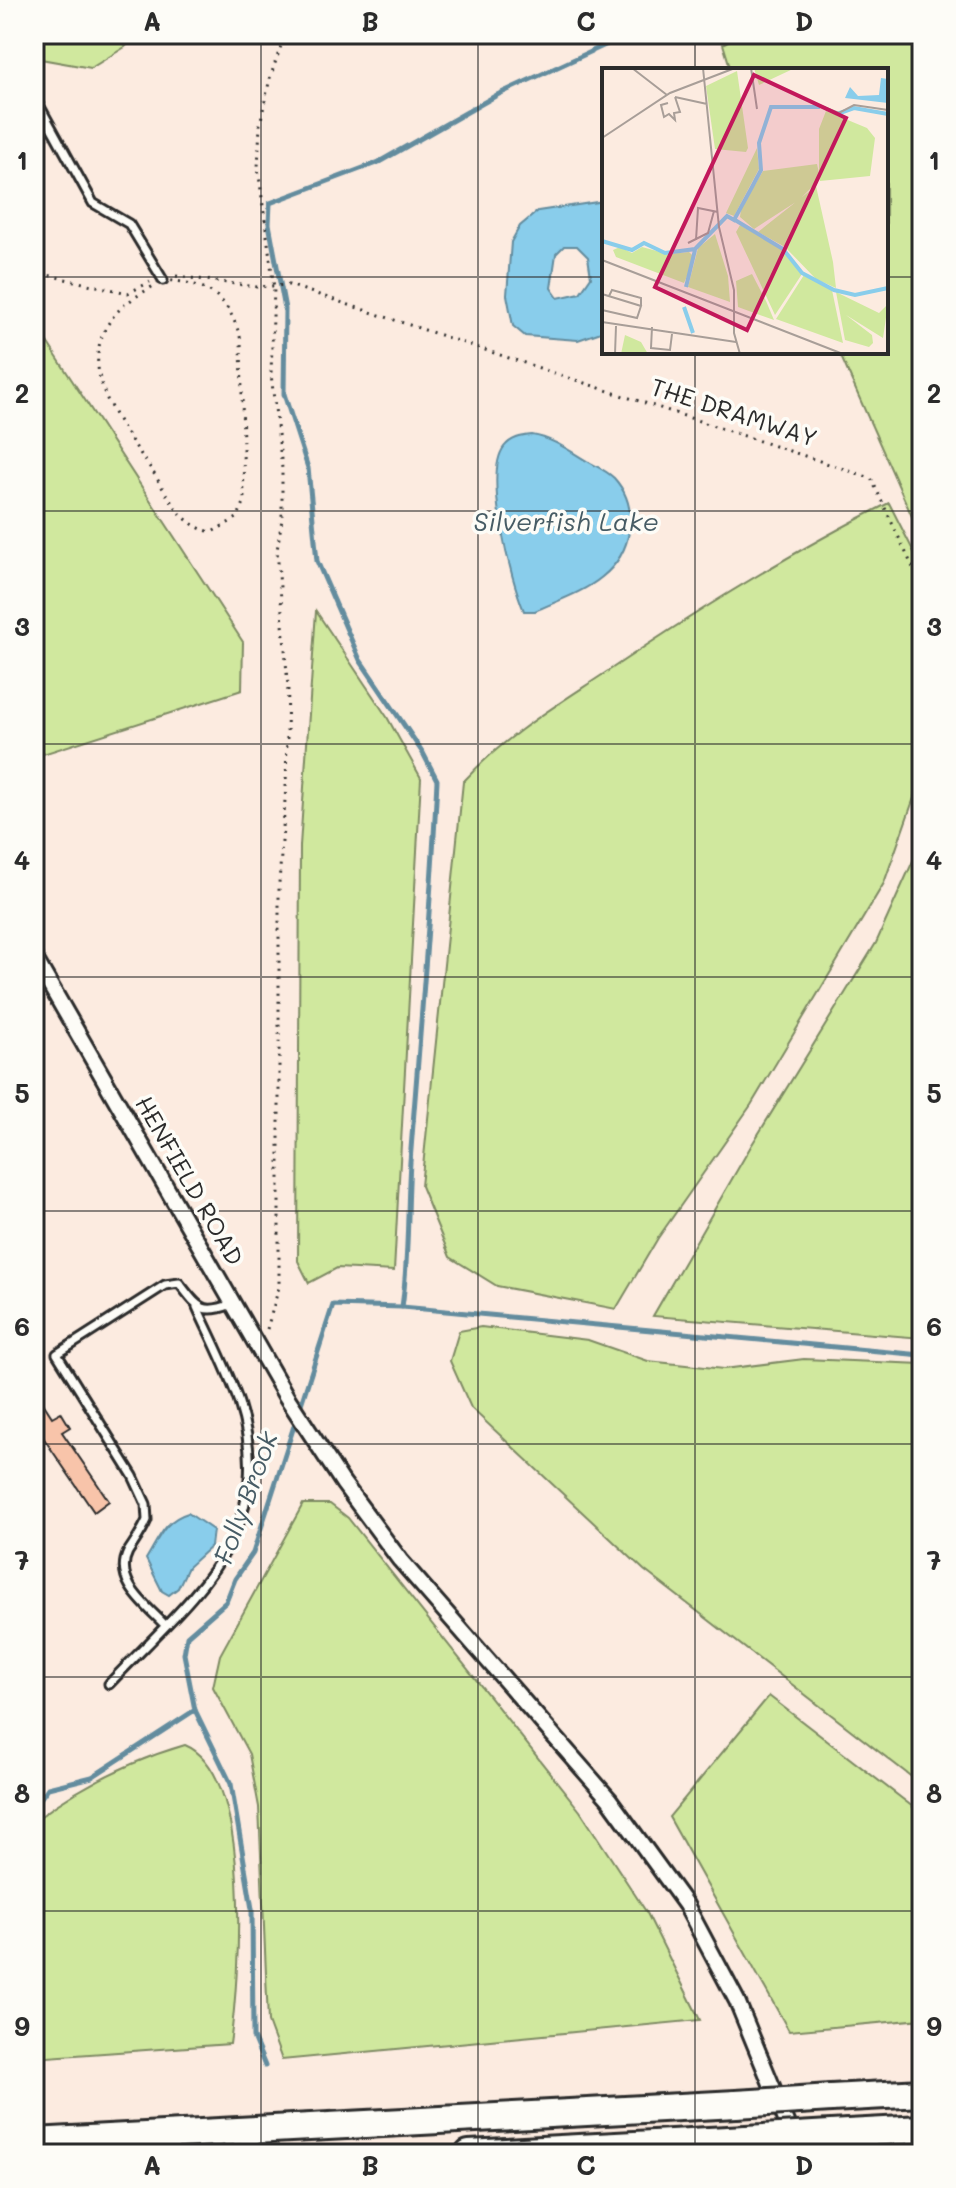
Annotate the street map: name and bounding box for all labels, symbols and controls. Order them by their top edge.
text: A [143,4,161,38]
text: B [361,4,379,38]
text: C [576,4,596,38]
text: D [795,4,813,38]
inset map [602,68,888,354]
text: 1 [16,143,28,177]
text: 1 [928,143,940,177]
street label: THE DRAMWAY [647,370,821,453]
text: 2 [15,376,29,410]
text: 2 [927,376,941,410]
water label: Silverfish Lake [473,504,659,538]
text: 3 [14,609,30,643]
text: 3 [926,609,942,643]
text: 4 [14,843,30,877]
text: 4 [926,843,942,877]
text: 5 [14,1076,30,1110]
text: 5 [926,1076,942,1110]
street label: HENFIELD ROAD [129,1090,251,1271]
text: 6 [14,1309,30,1343]
text: 6 [926,1309,942,1343]
water label: Folly Brook [205,1426,285,1569]
text: 7 [15,1543,29,1577]
text: 7 [927,1543,941,1577]
text: 8 [14,1776,30,1810]
text: 8 [926,1776,942,1810]
text: 9 [14,2009,30,2043]
text: 9 [926,2009,942,2043]
text: A [143,2148,161,2182]
text: B [361,2148,379,2182]
text: C [576,2148,596,2182]
text: D [795,2148,813,2182]

